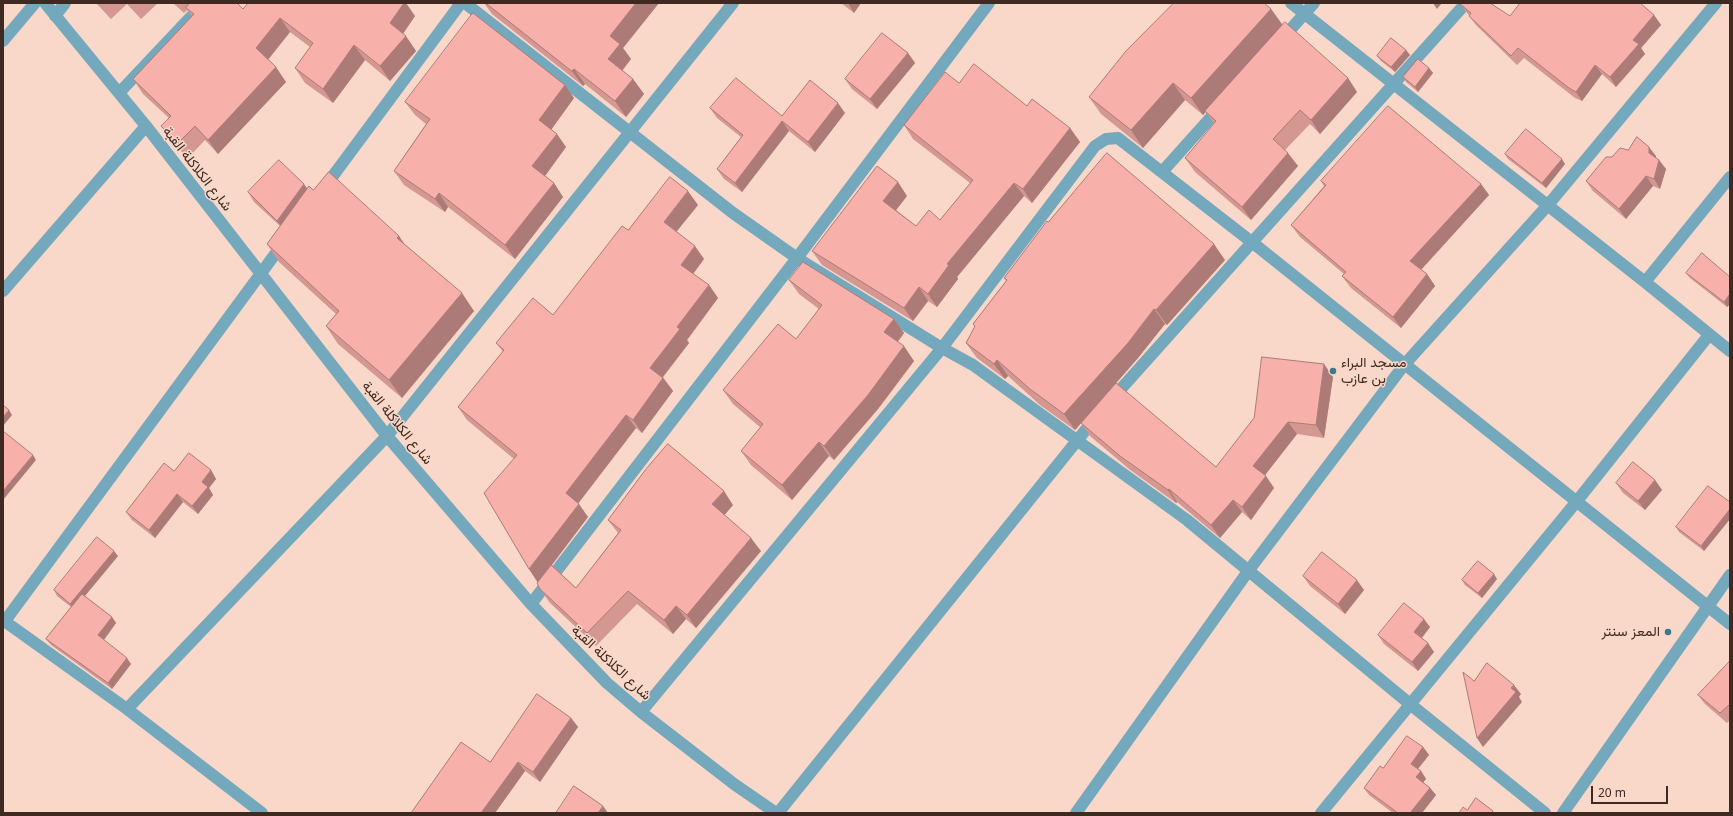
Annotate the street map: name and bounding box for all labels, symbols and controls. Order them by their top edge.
street label: شارع الكلاكلة القبة [159,123,235,215]
place label: مسجد البراء بن عازب [1341,355,1406,388]
marker: مسجد البراء بن عازب [1328,366,1338,376]
street label: شارع الكلاكلة القبة [358,378,436,468]
street label: شارع الكلاكلة القبة [568,622,654,704]
place label: المعز سنتر [1601,624,1660,640]
marker: المعز سنتر [1663,627,1673,637]
scale bar [1593,778,1670,804]
text: 20 m [1598,784,1626,801]

